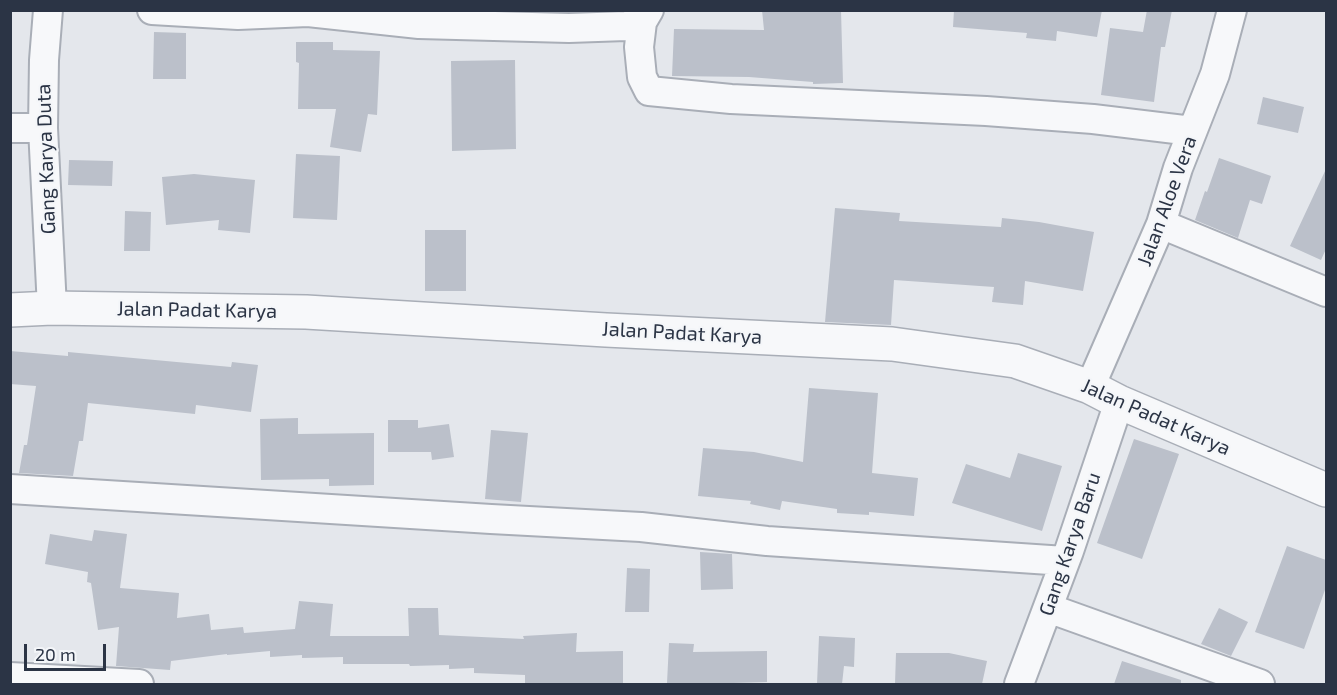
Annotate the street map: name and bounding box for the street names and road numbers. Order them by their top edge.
street label: Gang Karya Duta [31,83,61,235]
street label: Jalan Aloe Vera [1132,133,1202,269]
street label: Jalan Padat Karya [117,297,277,323]
street label: Jalan Padat Karya [601,317,763,349]
street label: Jalan Padat Karya [1078,373,1234,461]
street label: Gang Karya Baru [1034,469,1106,619]

